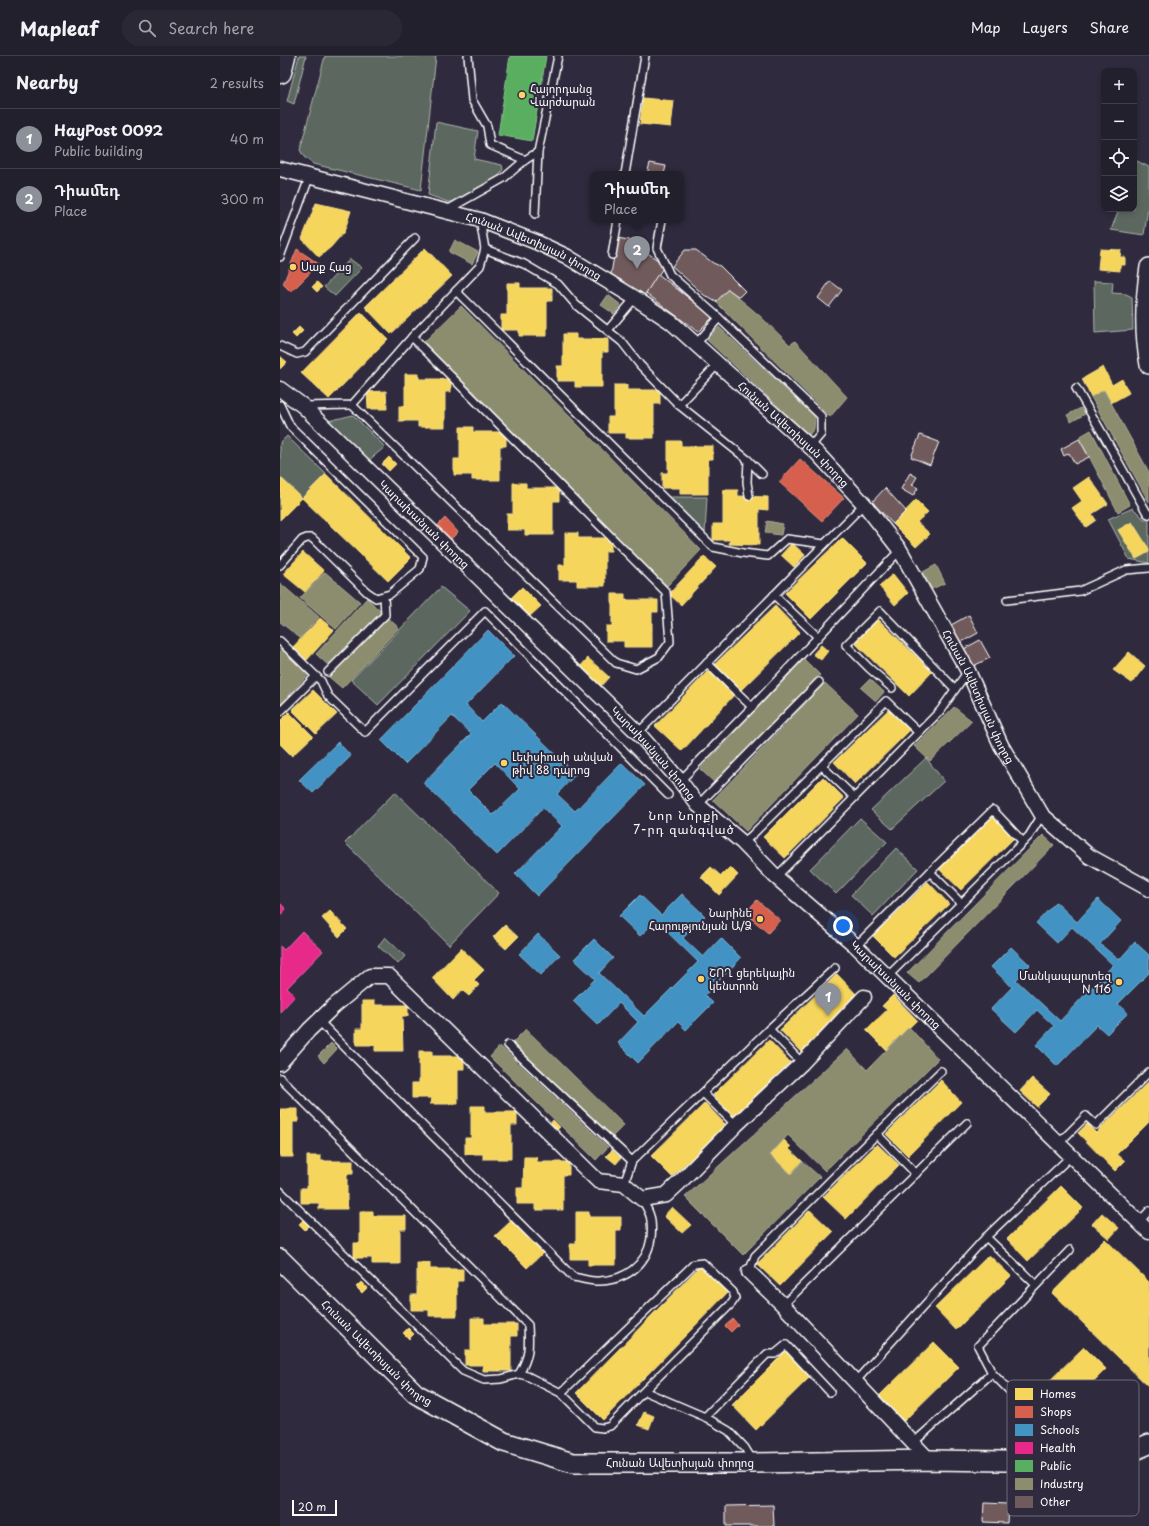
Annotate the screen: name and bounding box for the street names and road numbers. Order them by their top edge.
street label: Հունան Ավետիսյան փողոց [464,208,605,284]
street label: Հունան Ավետիսյան փողոց [734,377,854,491]
street label: Կարախանյան փողոց [375,476,474,572]
street label: Հունան Ավետիսյան փողոց [938,626,1019,767]
street label: Կարախանյան փողոց [607,702,700,803]
street label: Կարախանյան փողոց [847,936,945,1033]
street label: Հունան Ավետիսյան փողոց [318,1296,436,1409]
street label: Հունան Ավետիսյան փողոց [606,1454,754,1471]

